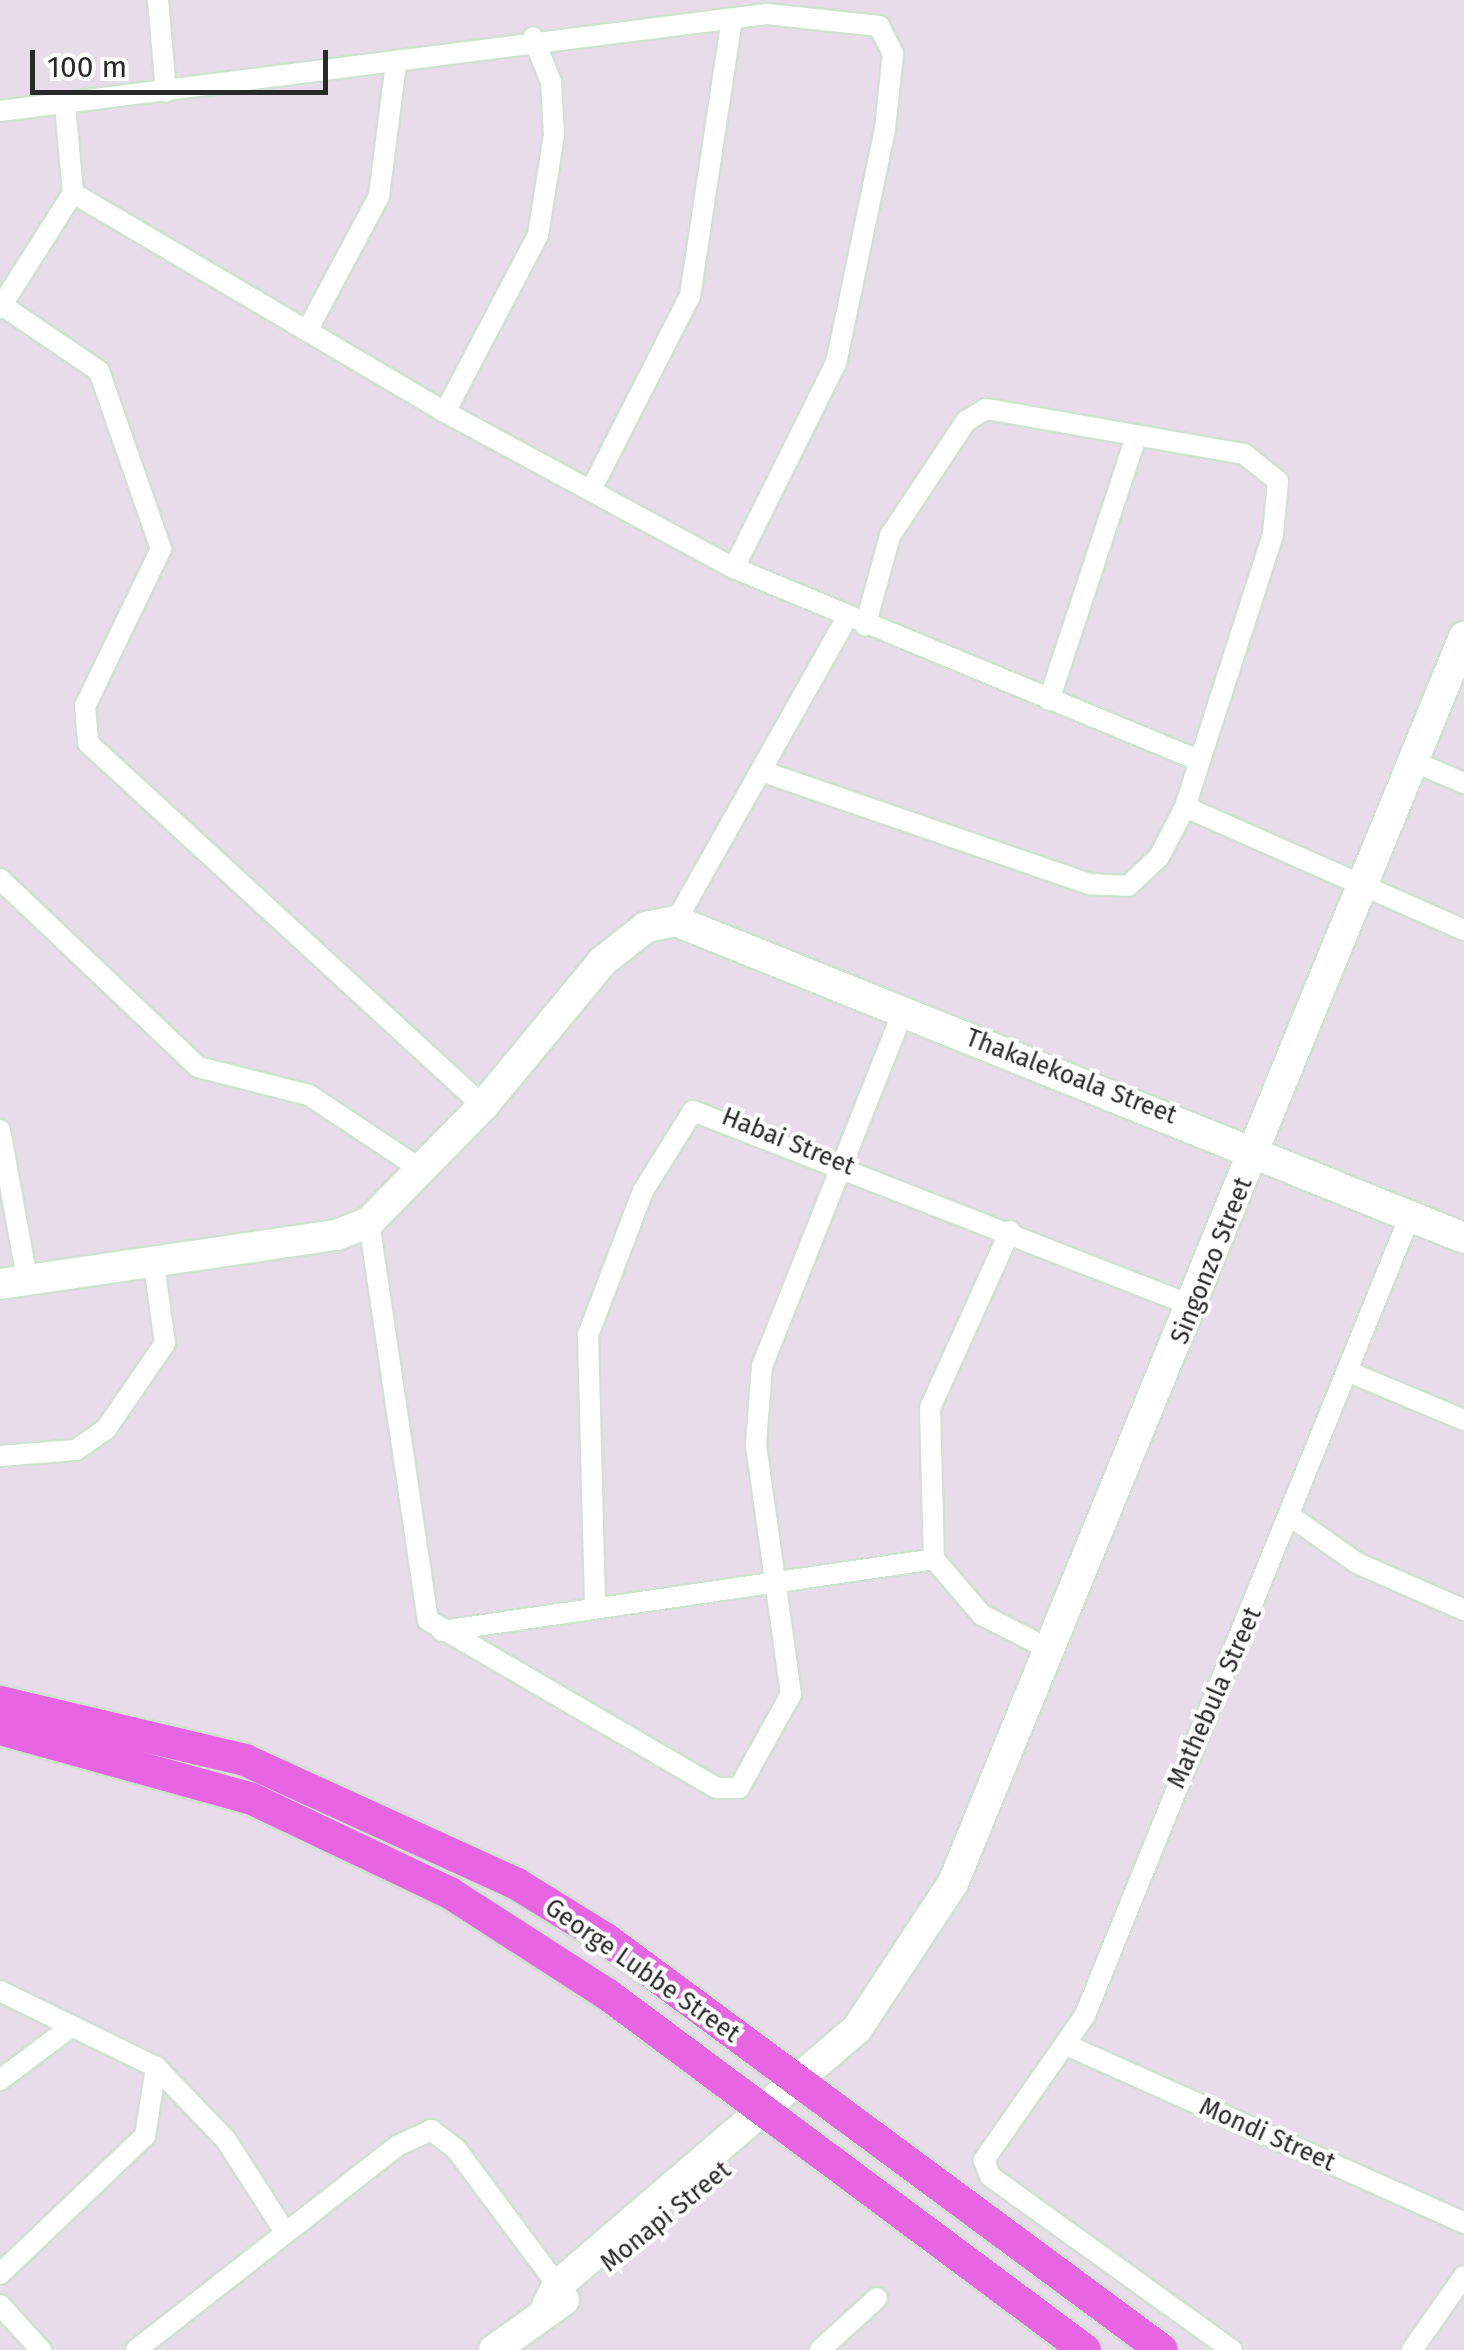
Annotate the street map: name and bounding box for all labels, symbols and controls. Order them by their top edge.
scale bar [35,30,332,92]
text: 100 m [47,49,127,85]
street label: Thakalekoala Street [961,1023,1181,1131]
street label: Habai Street [717,1102,859,1182]
street label: Singonzo Street [1165,1173,1259,1349]
street label: Mathebula Street [1162,1603,1268,1793]
street label: George Lubbe Street [539,1893,745,2049]
street label: Mondi Street [1195,2092,1339,2178]
street label: Monapi Street [595,2155,737,2279]

